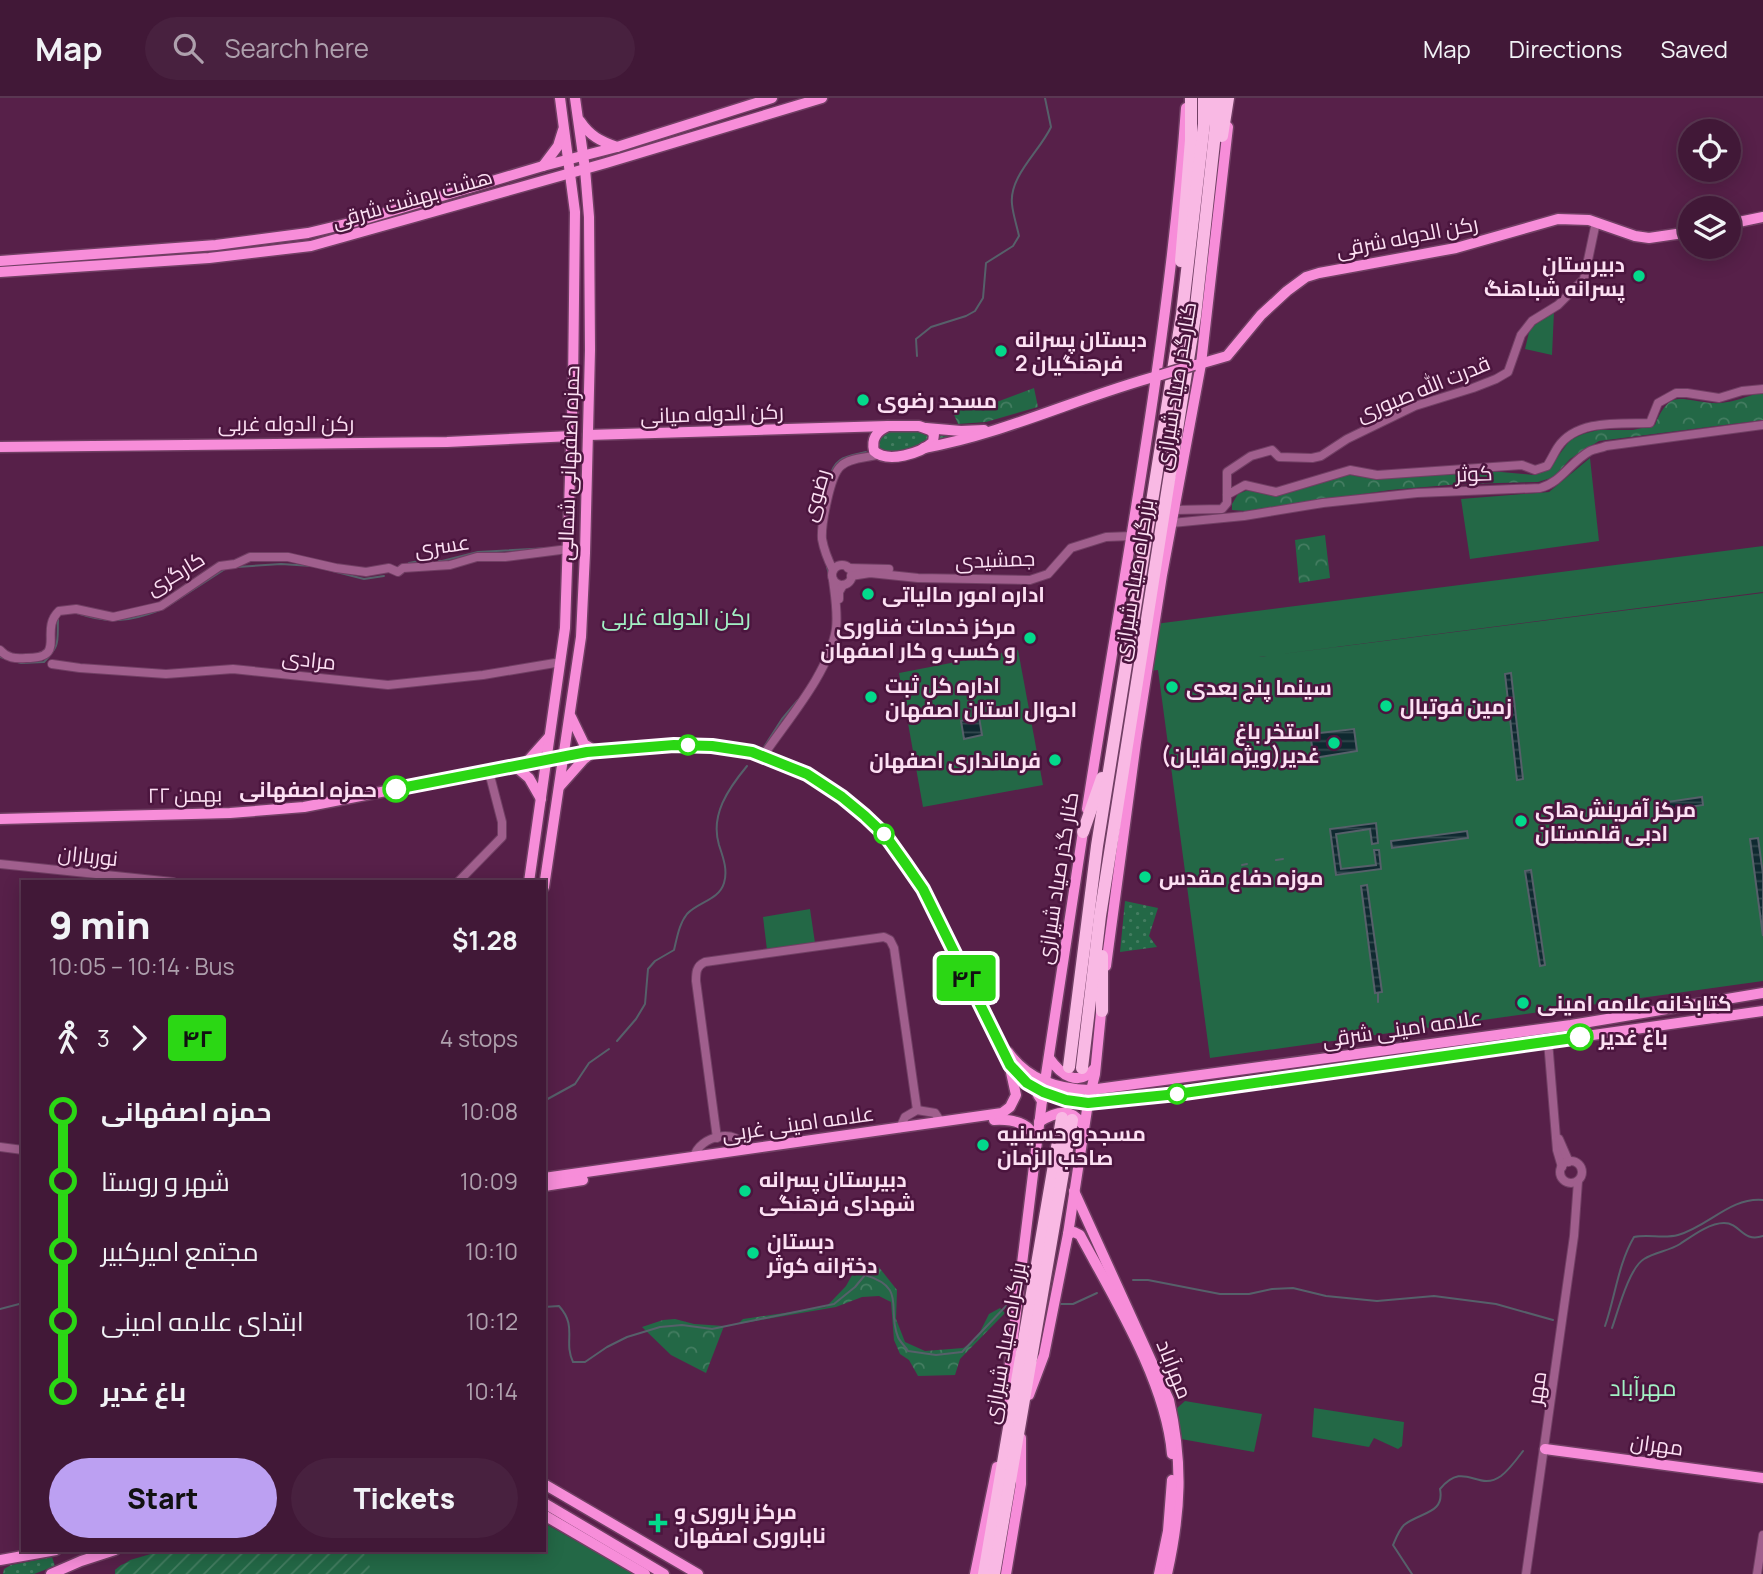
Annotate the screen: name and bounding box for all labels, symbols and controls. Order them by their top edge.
search box [145,17,635,80]
text: Map [35,26,103,71]
icon: search [169,29,207,67]
text: Search here [225,30,369,66]
text: Map [1423,32,1471,65]
text: Directions [1509,32,1622,65]
text: Saved [1660,32,1728,65]
map controls [1678,119,1741,259]
button: locate [1678,119,1741,182]
street label: هشت بهشت شرقی [329,162,495,234]
button: layers [1678,196,1741,259]
street label: رکن الدوله شرقی [1334,209,1480,263]
place label: دبیرستان پسرانه شباهنگ [1484,250,1625,304]
marker: دبیرستان پسرانه شباهنگ [1631,268,1647,284]
street label: کنارگذر صیاد شیرازی [1148,300,1202,472]
place label: دبستان پسرانه فرهنگیان 2 [1015,325,1147,377]
marker: دبستان پسرانه فرهنگیان 2 [993,343,1009,359]
street label: قدرت الله صبوری [1352,348,1494,428]
street label: حمزه اصفهانی شمالی [551,365,585,561]
place label: مسجد رضوی [877,386,997,414]
marker: مسجد رضوی [855,392,871,408]
street label: رکن الدوله میانی [640,396,784,430]
street label: رکن الدوله غربی [218,409,354,437]
street label: کوثر [1454,458,1493,488]
street label: رضوی [794,465,836,525]
street label: بزرگراه صیاد شیرازی [1106,497,1160,663]
street label: عسری [413,527,471,563]
street label: کارگری [140,544,210,602]
street label: جمشیدی [954,544,1036,574]
place label: اداره امور مالیاتی [882,580,1045,608]
marker: اداره امور مالیاتی [860,586,876,602]
district label: رکن الدوله غربی [601,600,751,632]
place label: مرکز خدمات فناوری و کسب و کار اصفهان [820,612,1016,664]
marker: مرکز خدمات فناوری و کسب و کار اصفهان [1022,630,1038,646]
street label: مرادی [280,642,338,676]
place label: اداره کل ثبت احوال استان اصفهان [885,671,1077,723]
place label: سینما پنج بعدی [1186,673,1332,703]
marker: سینما پنج بعدی [1164,679,1180,695]
marker: اداره کل ثبت احوال استان اصفهان [863,689,879,705]
place label: زمین فوتبال [1400,692,1512,720]
marker: زمین فوتبال [1378,698,1394,714]
place label: استخر باغ غدیر(ویژه اقایان) [1161,717,1320,769]
unlabelled marker [678,735,698,755]
marker: استخر باغ غدیر(ویژه اقایان) [1326,735,1342,751]
place label: فرمانداری اصفهان [869,746,1041,774]
marker: فرمانداری اصفهان [1047,752,1063,768]
place label: حمزه اصفهانی [239,775,377,803]
marker: حمزه اصفهانی [383,776,409,802]
street label: ۲۲ بهمن [147,779,223,809]
street label: کنار گذر صیاد شیرازی [1030,790,1084,966]
place label: مرکز آفرینش‌های ادبی قلمستان [1535,795,1696,847]
marker: مرکز آفرینش‌های ادبی قلمستان [1513,813,1529,829]
unlabelled marker [874,824,894,844]
street label: نورباران [57,838,119,872]
place label: موزه دفاع مقدس [1159,863,1323,892]
marker: موزه دفاع مقدس [1137,869,1153,885]
text: 9 min [49,898,150,950]
text: $1.28 [452,922,518,958]
text: 10:05 – 10:14 · Bus [49,950,234,982]
line badge: ۴۲ [934,955,998,1001]
text: ۴۲ [951,961,981,994]
place label: کتابخانه علامه امینی [1537,989,1732,1017]
marker: کتابخانه علامه امینی [1515,995,1531,1011]
street label: علامه امینی شرقی [1320,1003,1484,1053]
icon: walk [49,1019,87,1057]
icon: forward [120,1019,158,1057]
text: ۴۲ [182,1021,212,1054]
text: 3 [97,1022,110,1054]
text: 4 stops [440,1022,518,1054]
place label: باغ غدیر [1598,1023,1668,1052]
marker: باغ غدیر [1567,1024,1593,1050]
unlabelled marker [1167,1084,1187,1104]
text: حمزه اصفهانی [101,1093,271,1129]
text: 10:08 [461,1095,518,1127]
street label: علامه امینی غربی [720,1098,876,1148]
place label: مسجد و حسینیه صاحب الزمان [997,1119,1146,1171]
marker: مسجد و حسینیه صاحب الزمان [975,1137,991,1153]
text: شهر و روستا [101,1163,230,1199]
text: 10:09 [460,1165,518,1197]
place label: دبیرستان پسرانه شهدای فرهنگی [759,1165,915,1217]
marker: دبیرستان پسرانه شهدای فرهنگی [737,1183,753,1199]
place label: دبستان دخترانه کوثر [766,1227,877,1279]
text: مجتمع امیرکبیر [101,1233,259,1269]
text: 10:10 [465,1235,518,1267]
marker: دبستان دخترانه کوثر [745,1245,761,1261]
street label: بزرگراه صیاد شیرازی [976,1260,1032,1426]
text: ابتدای علامه امینی [101,1303,304,1339]
text: 10:12 [466,1305,518,1337]
street label: مهرآباد [1151,1335,1199,1403]
street label: مهر [1520,1369,1552,1408]
district label: مهرآباد [1609,1371,1677,1403]
text: باغ غدیر [101,1373,186,1409]
text: 10:14 [466,1375,518,1407]
street label: مهران [1629,1426,1685,1462]
button: Start [49,1458,277,1538]
button: Tickets [291,1458,518,1538]
place label: مرکز باروری و ناباروری اصفهان [674,1497,826,1549]
marker: مرکز باروری و ناباروری اصفهان [648,1513,668,1533]

